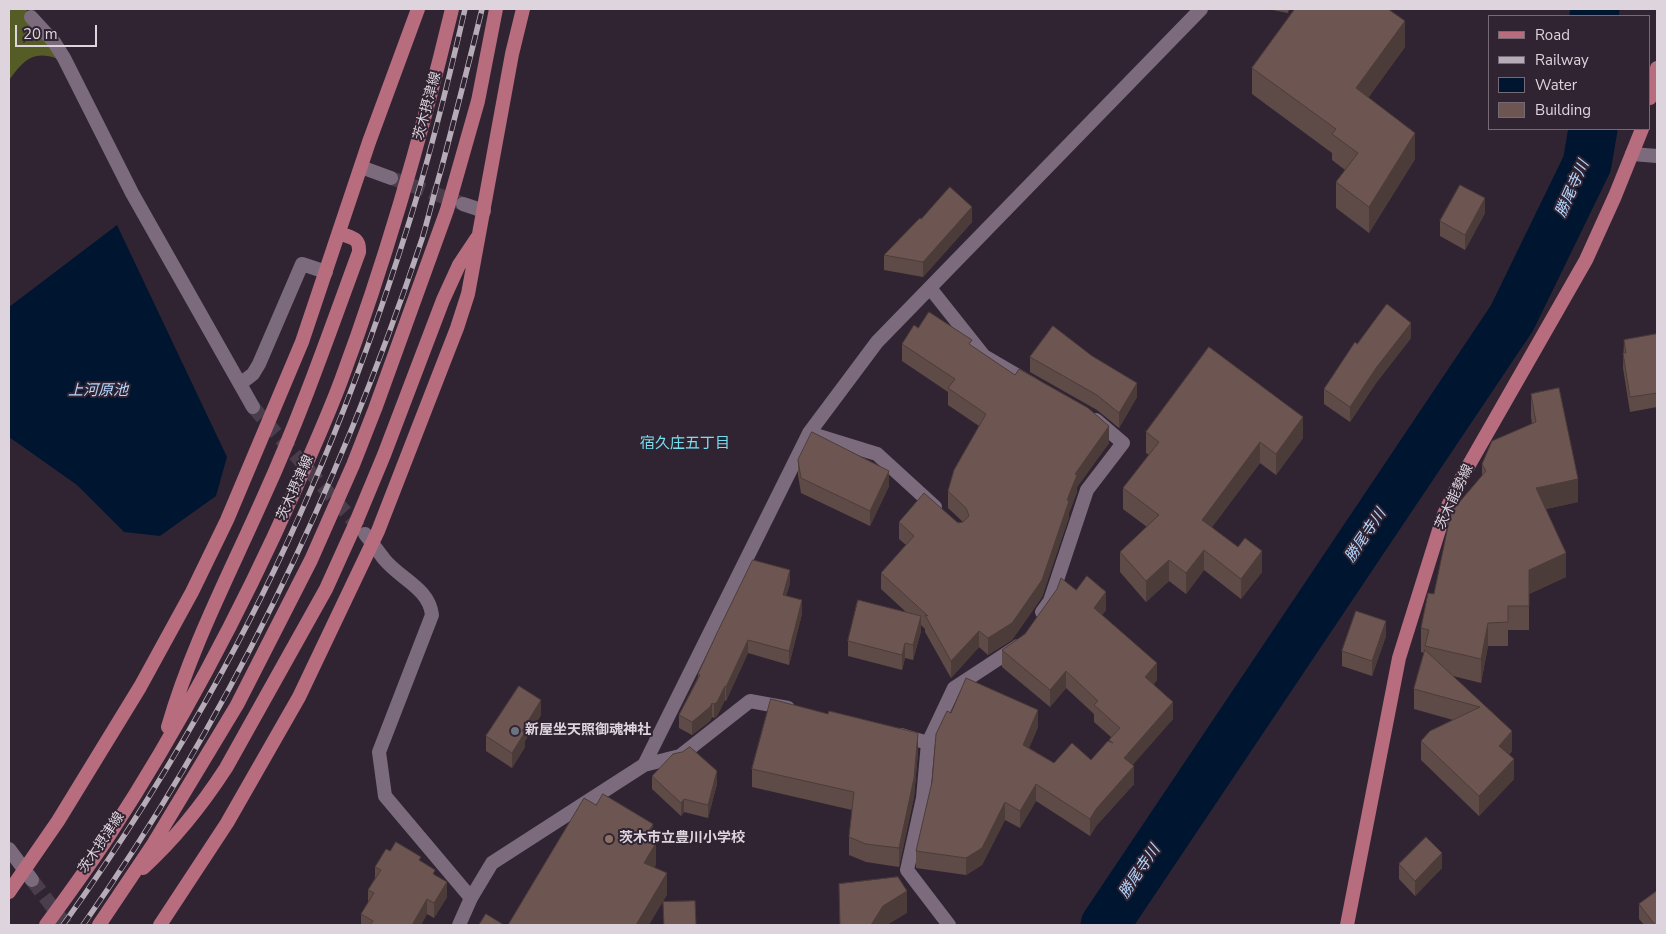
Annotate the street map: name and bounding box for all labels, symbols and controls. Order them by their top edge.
scale bar [18,15,100,47]
legend [1488,15,1651,130]
text: 20 m [23,24,58,44]
text: Road [1535,25,1570,45]
text: Railway [1535,50,1589,70]
street label: 茨木摂津線 [411,70,445,142]
text: Water [1535,75,1577,95]
text: Building [1535,100,1591,120]
water label: 勝尾寺川 [1553,158,1593,220]
water label: 上河原池 [68,382,128,400]
district label: 宿久庄五丁目 [640,435,730,453]
street label: 茨木摂津線 [274,453,318,523]
street label: 茨木能勢線 [1433,462,1477,532]
water label: 勝尾寺川 [1342,506,1390,566]
place label: 新屋坐天照御魂神社 [525,723,651,739]
marker: 新屋坐天照御魂神社 [509,725,521,737]
street label: 茨木摂津線 [75,809,129,877]
place label: 茨木市立豊川小学校 [619,831,745,847]
marker: 茨木市立豊川小学校 [603,833,615,845]
water label: 勝尾寺川 [1116,842,1164,902]

